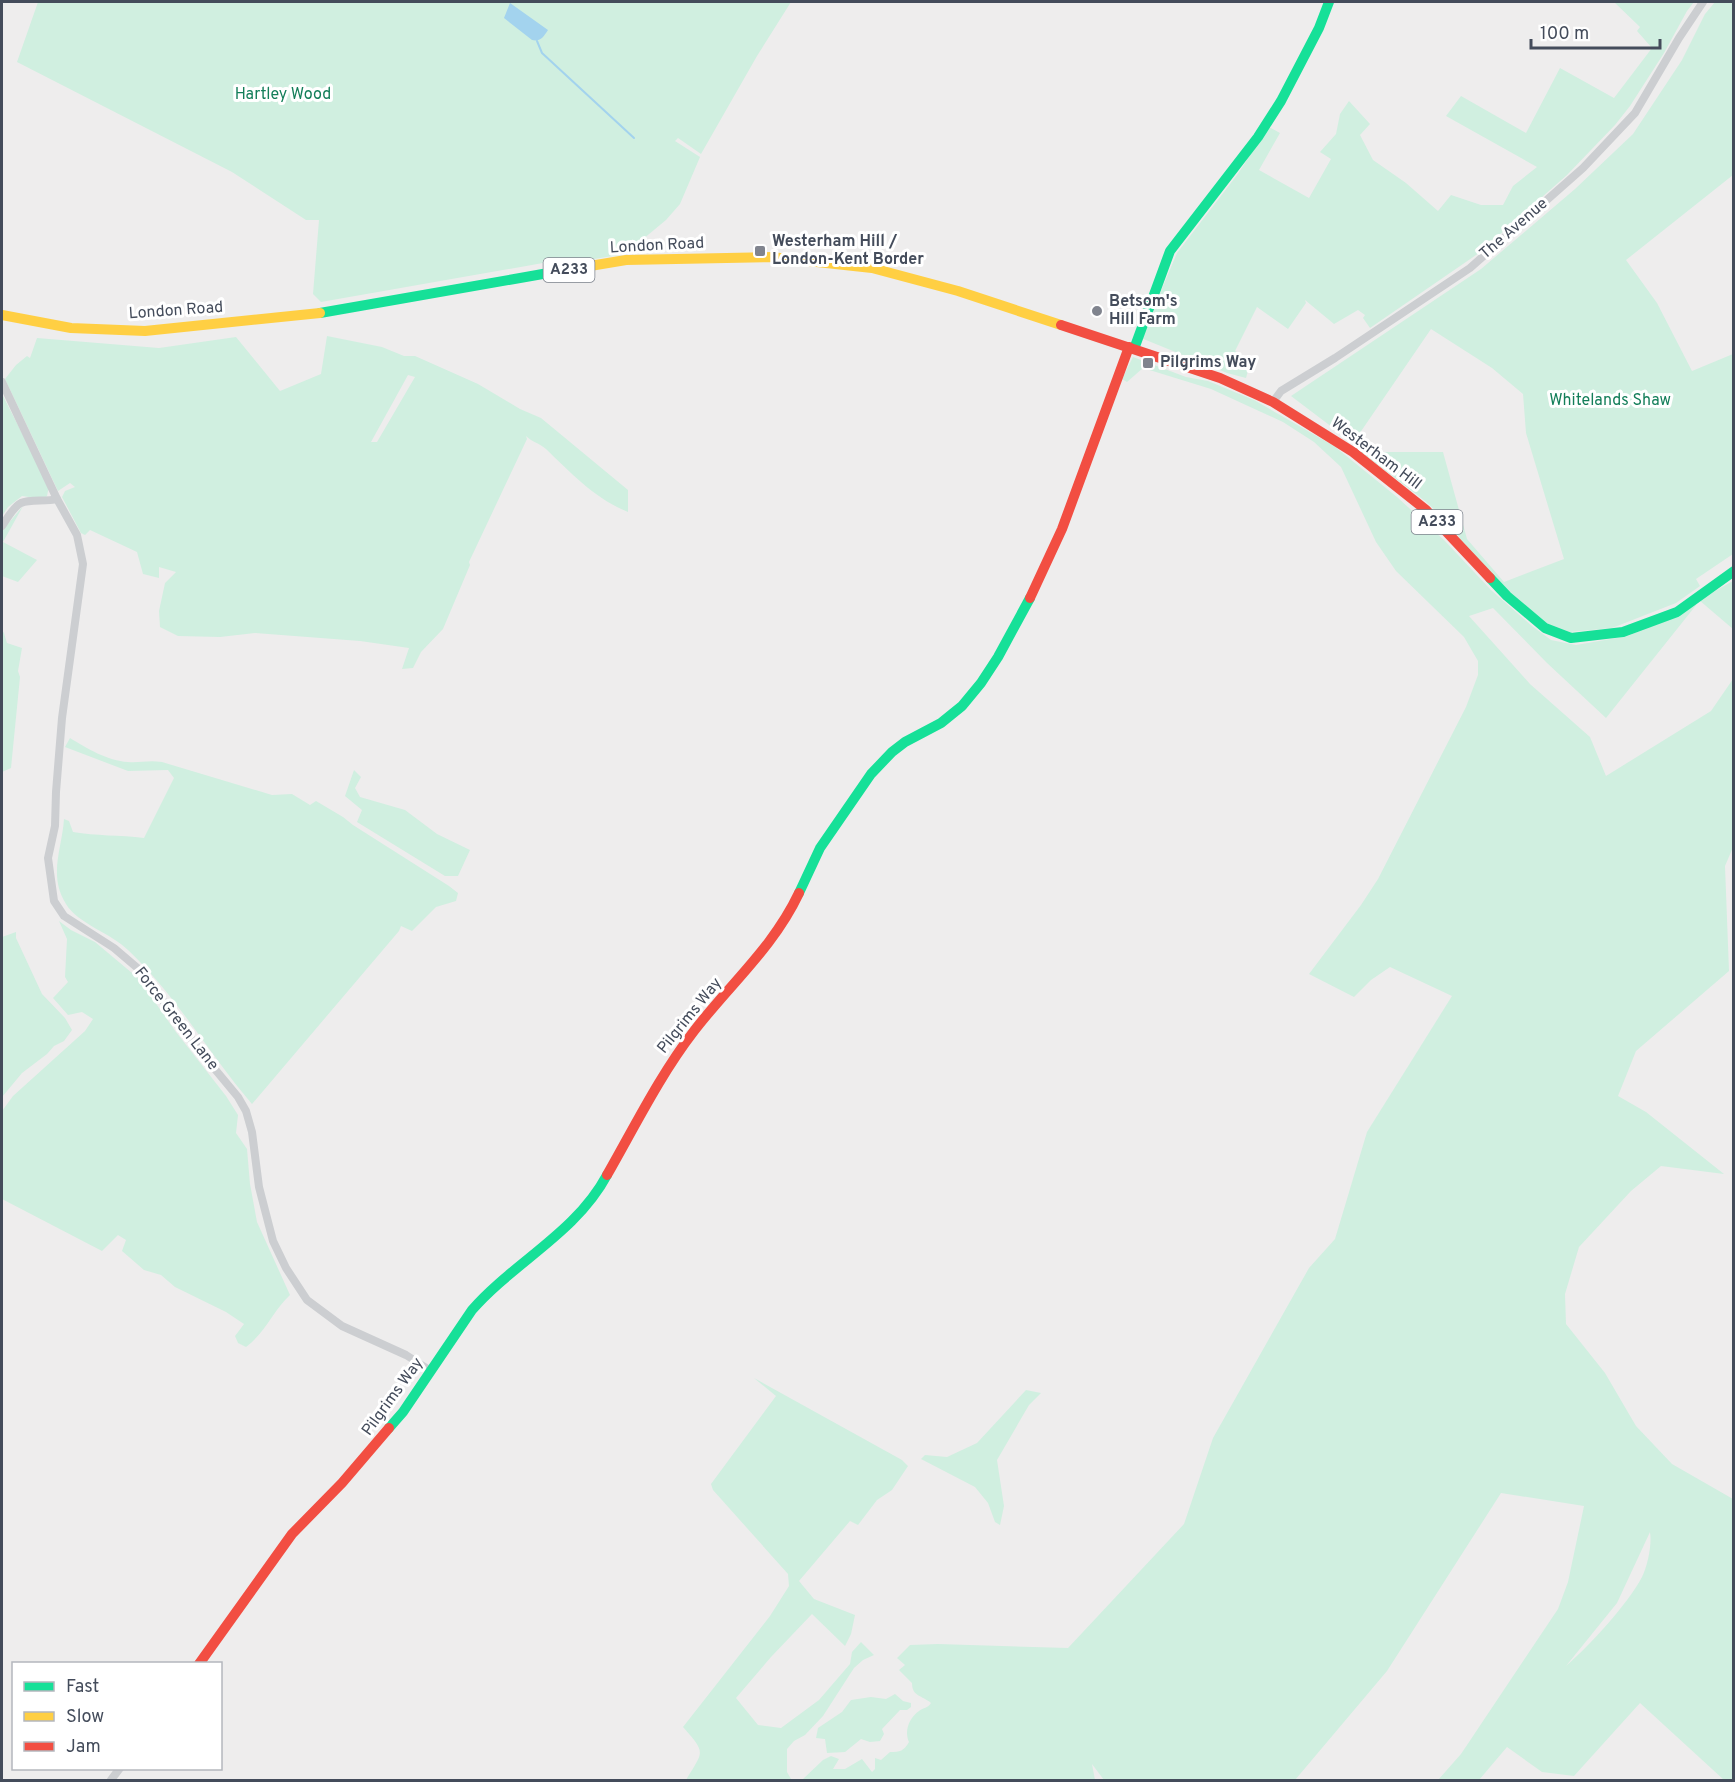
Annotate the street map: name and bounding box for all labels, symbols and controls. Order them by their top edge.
scale bar [1531,12,1660,50]
text: 100 m [1540,23,1589,46]
park label: Hartley Wood [235,85,331,105]
street label: The Avenue [1476,194,1552,264]
place label: Westerham Hill / London-Kent Border [772,232,924,270]
street label: London Road [609,234,705,258]
marker: Westerham Hill / London-Kent Border [753,244,767,258]
road number: A233 [544,258,594,282]
place label: Betsom's Hill Farm [1109,292,1178,330]
street label: London Road [128,298,224,324]
marker: Betsom's Hill Farm [1090,304,1104,318]
place label: Pilgrims Way [1160,353,1256,373]
marker: Pilgrims Way [1141,356,1155,370]
park label: Whitelands Shaw [1549,391,1671,411]
street label: Westerham Hill [1327,413,1425,495]
road number: A233 [1412,510,1462,534]
street label: Force Green Lane [129,963,223,1075]
street label: Pilgrims Way [653,974,727,1058]
street label: Pilgrims Way [358,1354,428,1440]
legend [12,1662,222,1770]
text: Fast [66,1676,99,1699]
text: Slow [66,1706,104,1729]
text: Jam [66,1736,101,1759]

